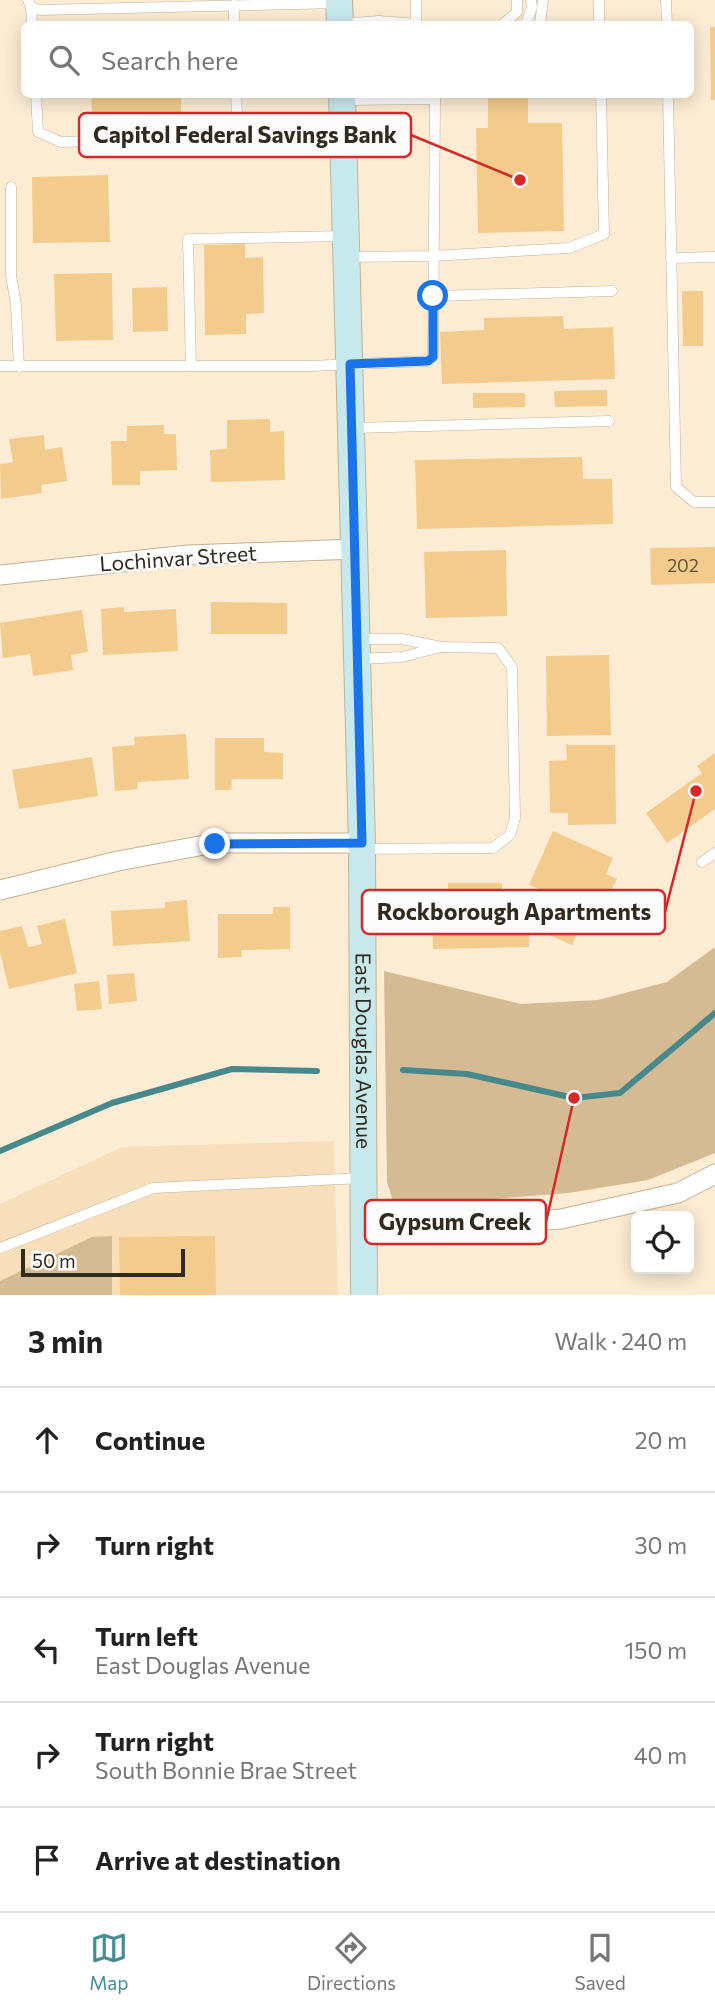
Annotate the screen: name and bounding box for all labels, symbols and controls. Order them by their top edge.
search box [21,21,694,98]
icon: search [45,41,83,79]
text: Search here [101,44,239,75]
callout: Capitol Federal Savings Bank [79,113,411,157]
text: Capitol Federal Savings Bank [93,120,397,148]
route start [417,280,448,311]
street label: Lochinvar Street [98,540,257,575]
house number: 202 [667,554,699,576]
route end [199,828,230,859]
callout: Rockborough Apartments [362,890,665,934]
text: Rockborough Apartments [377,897,651,925]
street label: East Douglas Avenue [351,952,377,1149]
callout: Gypsum Creek [365,1200,546,1244]
text: Gypsum Creek [379,1207,531,1235]
map controls [631,1211,694,1274]
button: locate [631,1211,694,1274]
scale bar [21,1246,186,1278]
text: 50 m [32,1249,76,1272]
text: 3 min [28,1322,103,1359]
text: Walk · 240 m [555,1327,687,1355]
icon: ahead [28,1421,66,1459]
text: Continue [95,1424,205,1455]
text: 20 m [635,1426,687,1454]
icon: right [28,1526,66,1564]
text: Turn right [95,1529,214,1560]
text: 30 m [634,1531,687,1559]
text: Turn left [95,1620,198,1651]
icon: left [28,1631,66,1669]
text: 150 m [624,1636,687,1664]
text: East Douglas Avenue [95,1651,310,1679]
text: Turn right [95,1725,214,1756]
icon: right [28,1736,66,1774]
text: 40 m [634,1741,687,1769]
text: South Bonnie Brae Street [95,1756,357,1784]
icon: arrive [28,1841,66,1879]
text: Arrive at destination [95,1844,341,1875]
tab: Map [89,1929,128,1994]
tab: Directions [307,1929,396,1994]
tab: Saved [574,1929,626,1994]

